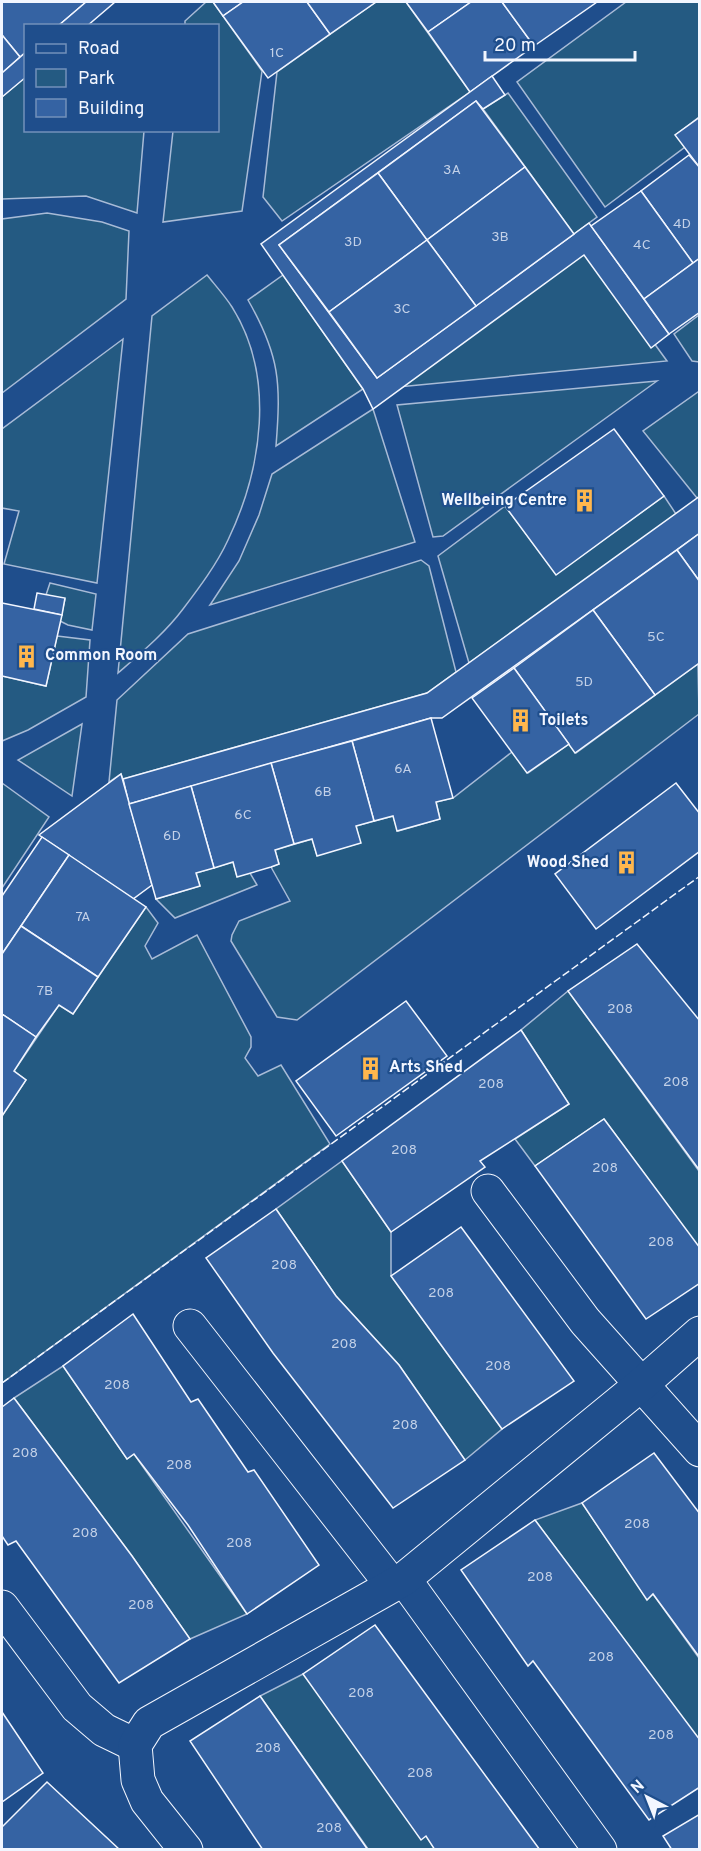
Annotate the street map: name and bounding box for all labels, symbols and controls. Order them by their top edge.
legend [24,24,219,132]
scale bar [485,24,635,62]
text: 20 m [494,35,536,58]
text: Road [78,38,120,61]
house number: 1C [270,45,284,62]
text: Park [78,68,115,91]
text: Building [78,98,144,121]
house number: 3A [443,162,461,179]
house number: 4D [673,216,691,233]
house number: 3B [491,229,509,246]
house number: 3D [344,234,362,251]
house number: 4C [633,237,651,254]
house number: 3C [393,301,411,318]
building icon: Wellbeing Centre [572,488,598,514]
place label: Wellbeing Centre [441,491,567,511]
house number: 5C [647,629,665,646]
building icon: Common Room [14,643,40,669]
place label: Common Room [45,646,157,666]
house number: 5D [575,674,593,691]
building icon: Toilets [508,708,534,734]
place label: Toilets [539,711,588,731]
house number: 6A [394,761,412,778]
house number: 6B [314,784,332,801]
house number: 6C [234,807,252,824]
house number: 6D [163,828,181,845]
building icon: Wood Shed [614,850,640,876]
place label: Wood Shed [527,853,609,873]
house number: 7A [75,909,91,926]
house number: 7B [37,983,53,1000]
house number: 208 [607,1001,633,1018]
building icon: Arts Shed [358,1055,384,1081]
place label: Arts Shed [389,1058,463,1078]
house number: 208 [663,1074,689,1091]
house number: 208 [478,1076,504,1093]
house number: 208 [391,1142,417,1159]
house number: 208 [592,1160,618,1177]
house number: 208 [648,1234,674,1251]
house number: 208 [271,1257,297,1274]
house number: 208 [428,1285,454,1302]
house number: 208 [331,1336,357,1353]
house number: 208 [485,1358,511,1375]
house number: 208 [104,1377,130,1394]
house number: 208 [392,1417,418,1434]
house number: 208 [12,1445,38,1462]
house number: 208 [166,1457,192,1474]
house number: 208 [624,1516,650,1533]
house number: 208 [72,1525,98,1542]
house number: 208 [226,1535,252,1552]
house number: 208 [527,1569,553,1586]
house number: 208 [128,1597,154,1614]
house number: 208 [588,1649,614,1666]
house number: 208 [348,1685,374,1702]
house number: 208 [648,1727,674,1744]
house number: 208 [255,1740,281,1757]
house number: 208 [407,1765,433,1782]
north arrow [617,1767,677,1827]
text: N [627,1776,649,1799]
house number: 208 [316,1820,342,1837]

